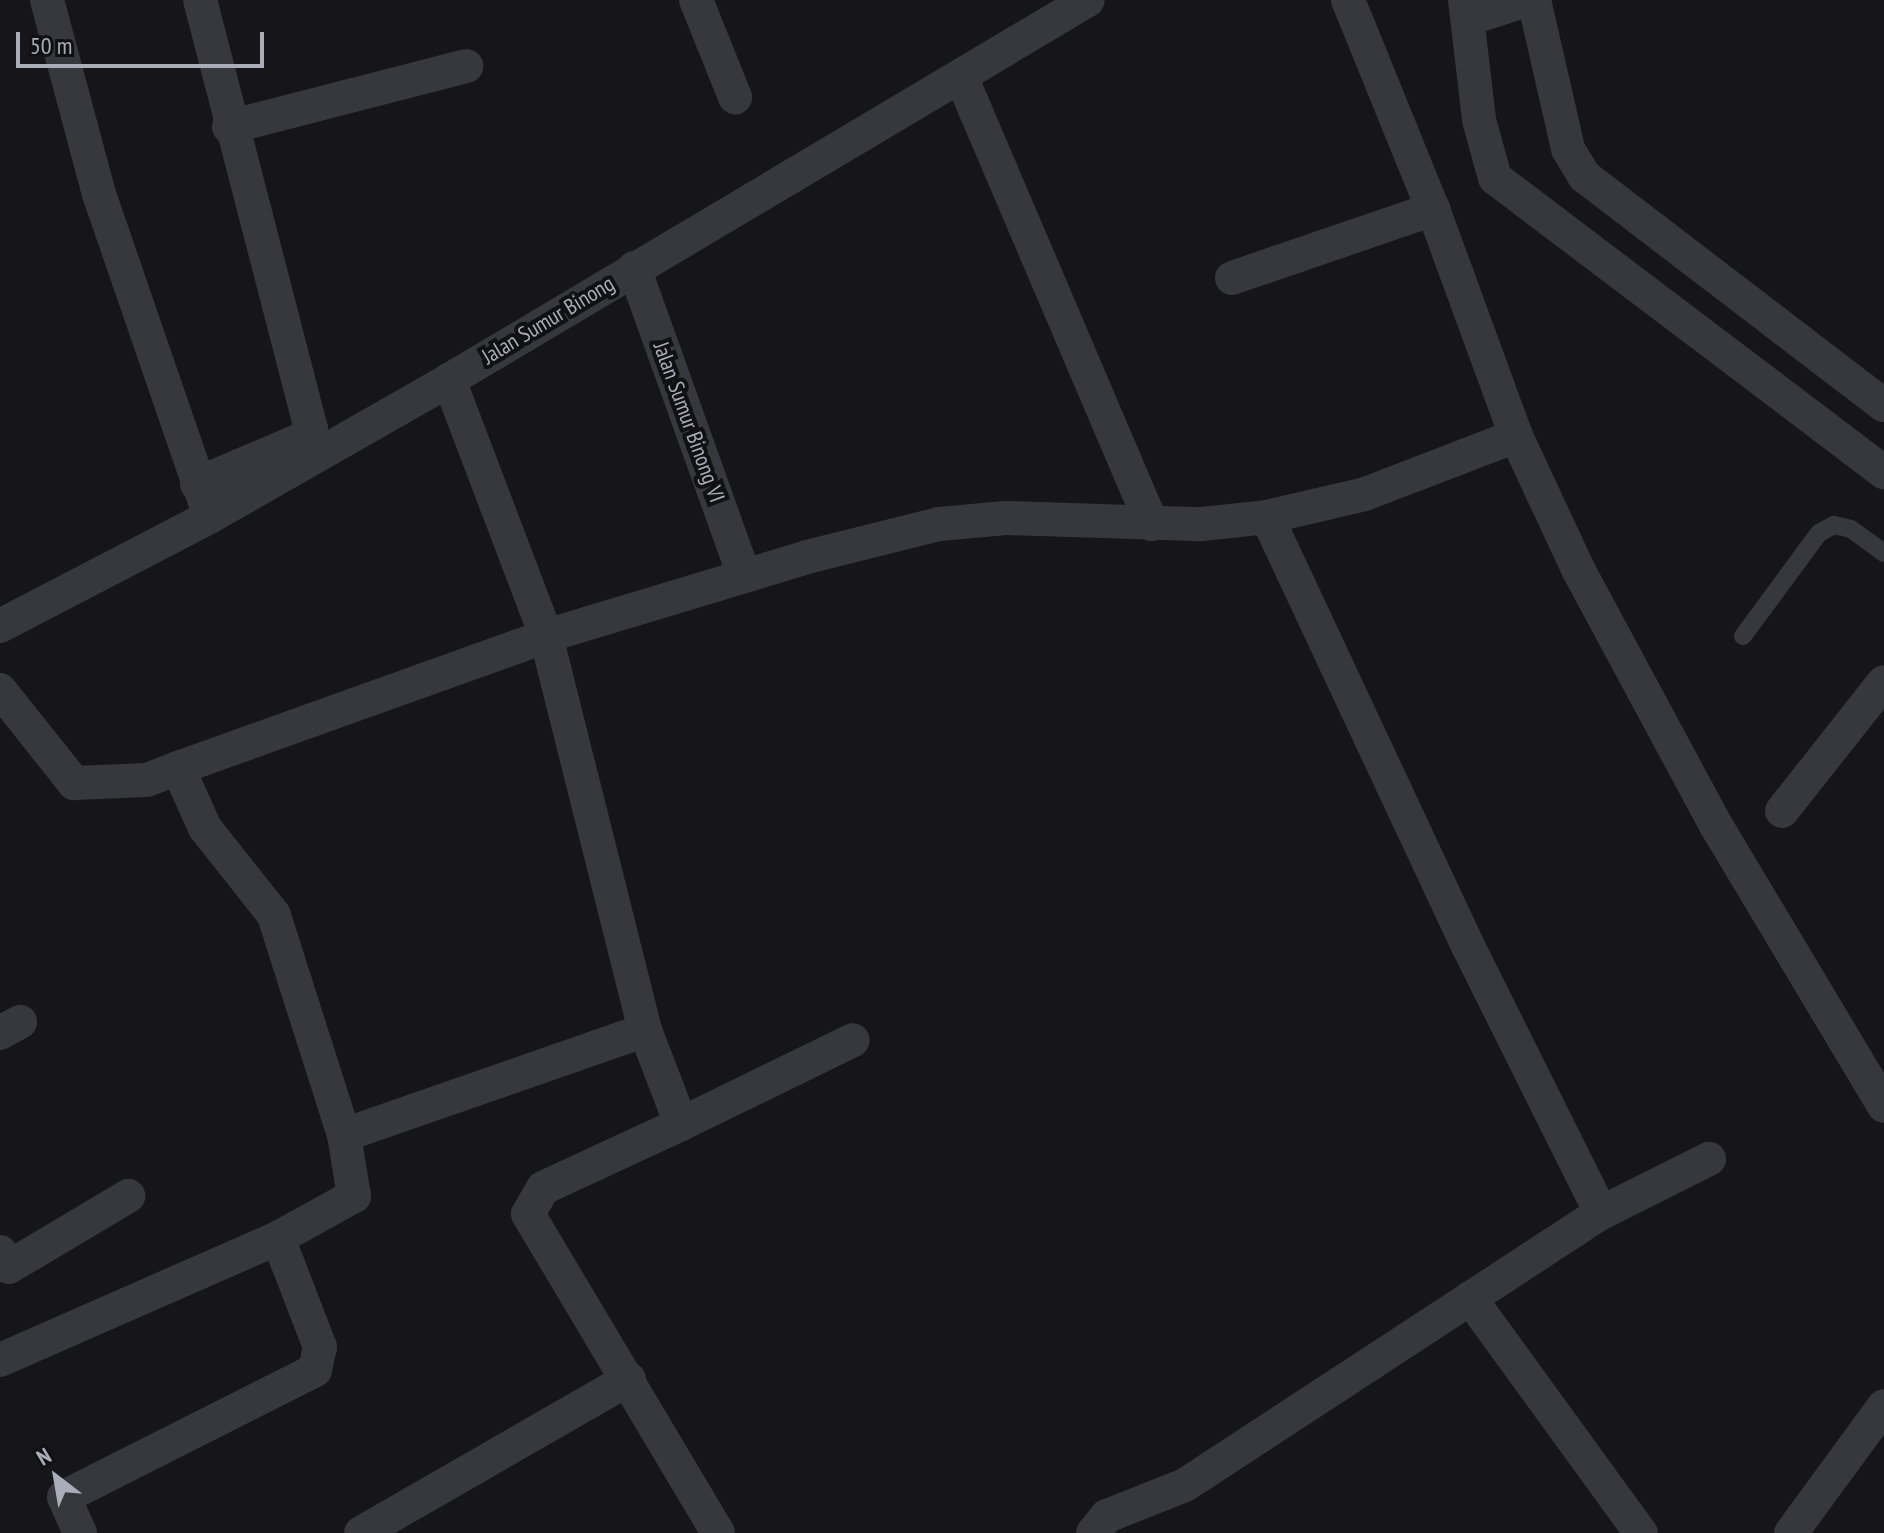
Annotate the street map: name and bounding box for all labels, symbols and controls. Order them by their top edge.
scale bar [20,16,268,66]
text: 50 m [30,30,72,61]
street label: Jalan Sumur Binong [477,270,619,370]
street label: Jalan Sumur Binong VI [648,338,730,506]
north arrow [16,1437,96,1517]
text: N [31,1441,56,1471]

